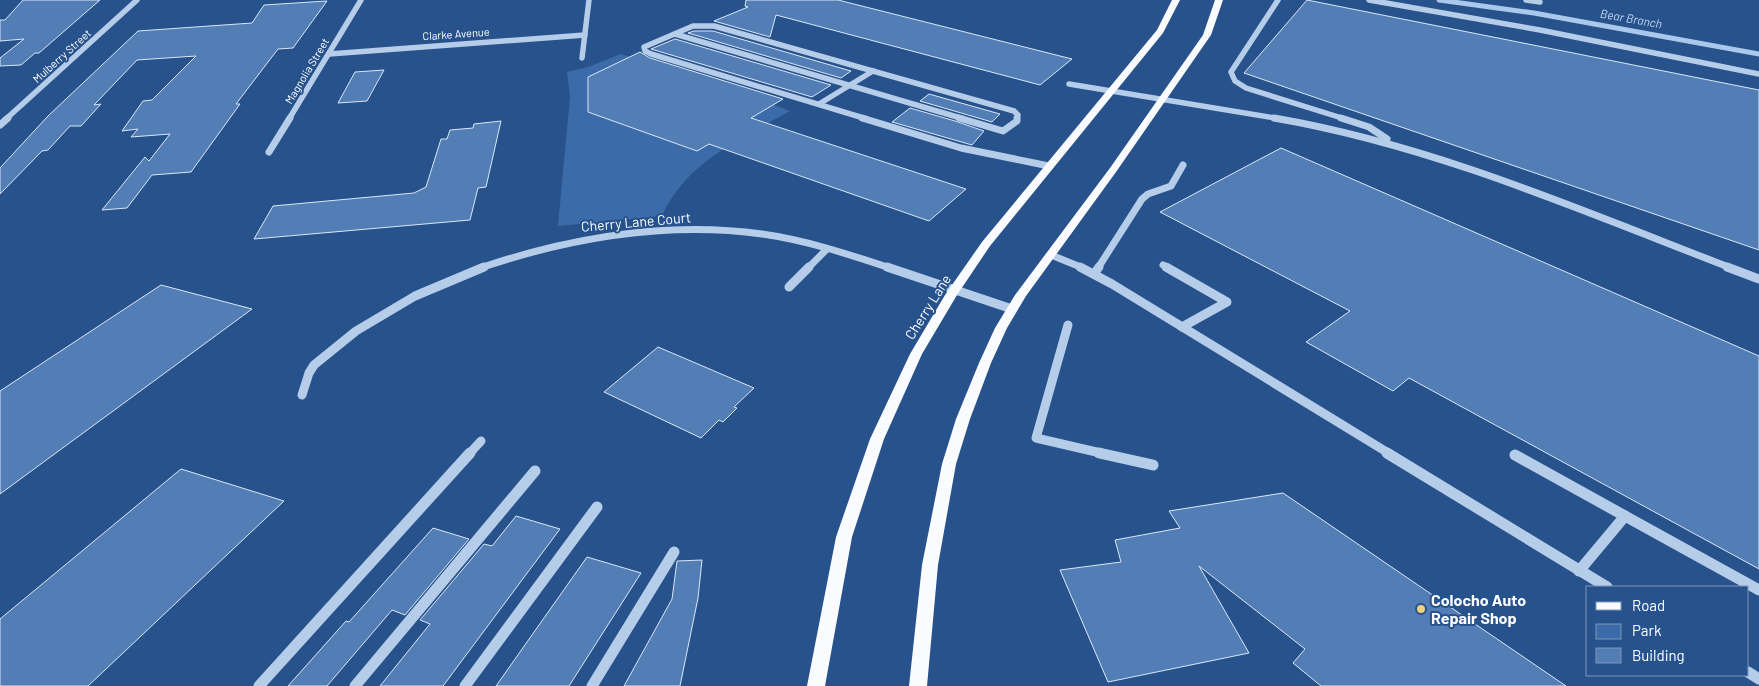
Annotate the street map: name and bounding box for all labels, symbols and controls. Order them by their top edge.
water label: Bear Branch [1599,6,1663,30]
street label: Clarke Avenue [422,25,490,42]
street label: Mulberry Street [30,26,93,85]
street label: Magnolia Street [282,36,331,106]
street label: Cherry Lane Court [580,208,692,235]
street label: Cherry Lane [901,271,954,342]
legend [1586,586,1749,676]
place label: Colocho Auto Repair Shop [1431,590,1526,627]
text: Road [1632,596,1665,614]
marker: Colocho Auto Repair Shop [1415,603,1427,615]
text: Park [1632,621,1662,639]
text: Building [1632,646,1685,664]

